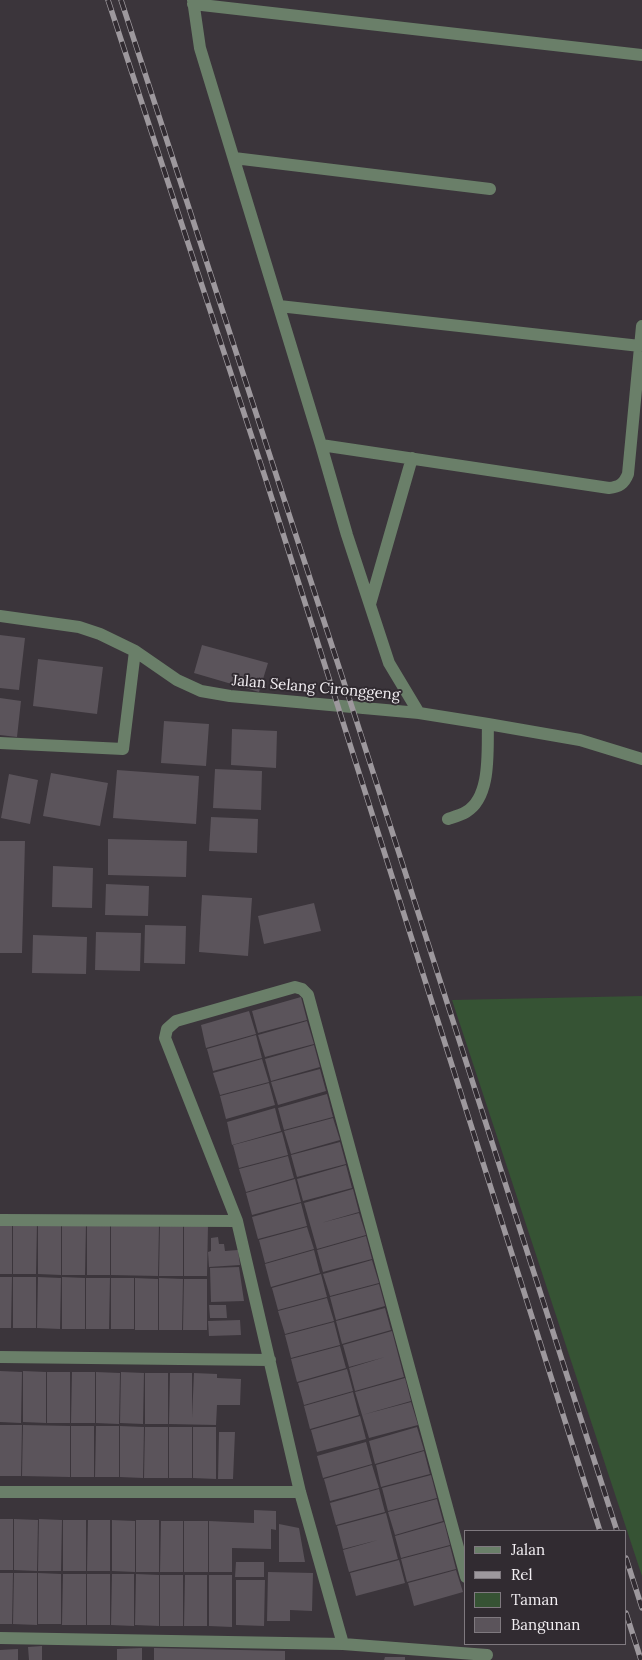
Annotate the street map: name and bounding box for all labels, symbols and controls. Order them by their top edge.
street label: Jalan Selang Cironggeng [231,672,401,704]
legend [464,1530,627,1645]
text: Jalan [511,1540,545,1559]
text: Rel [511,1565,533,1584]
text: Taman [511,1590,558,1609]
text: Bangunan [511,1615,580,1634]

